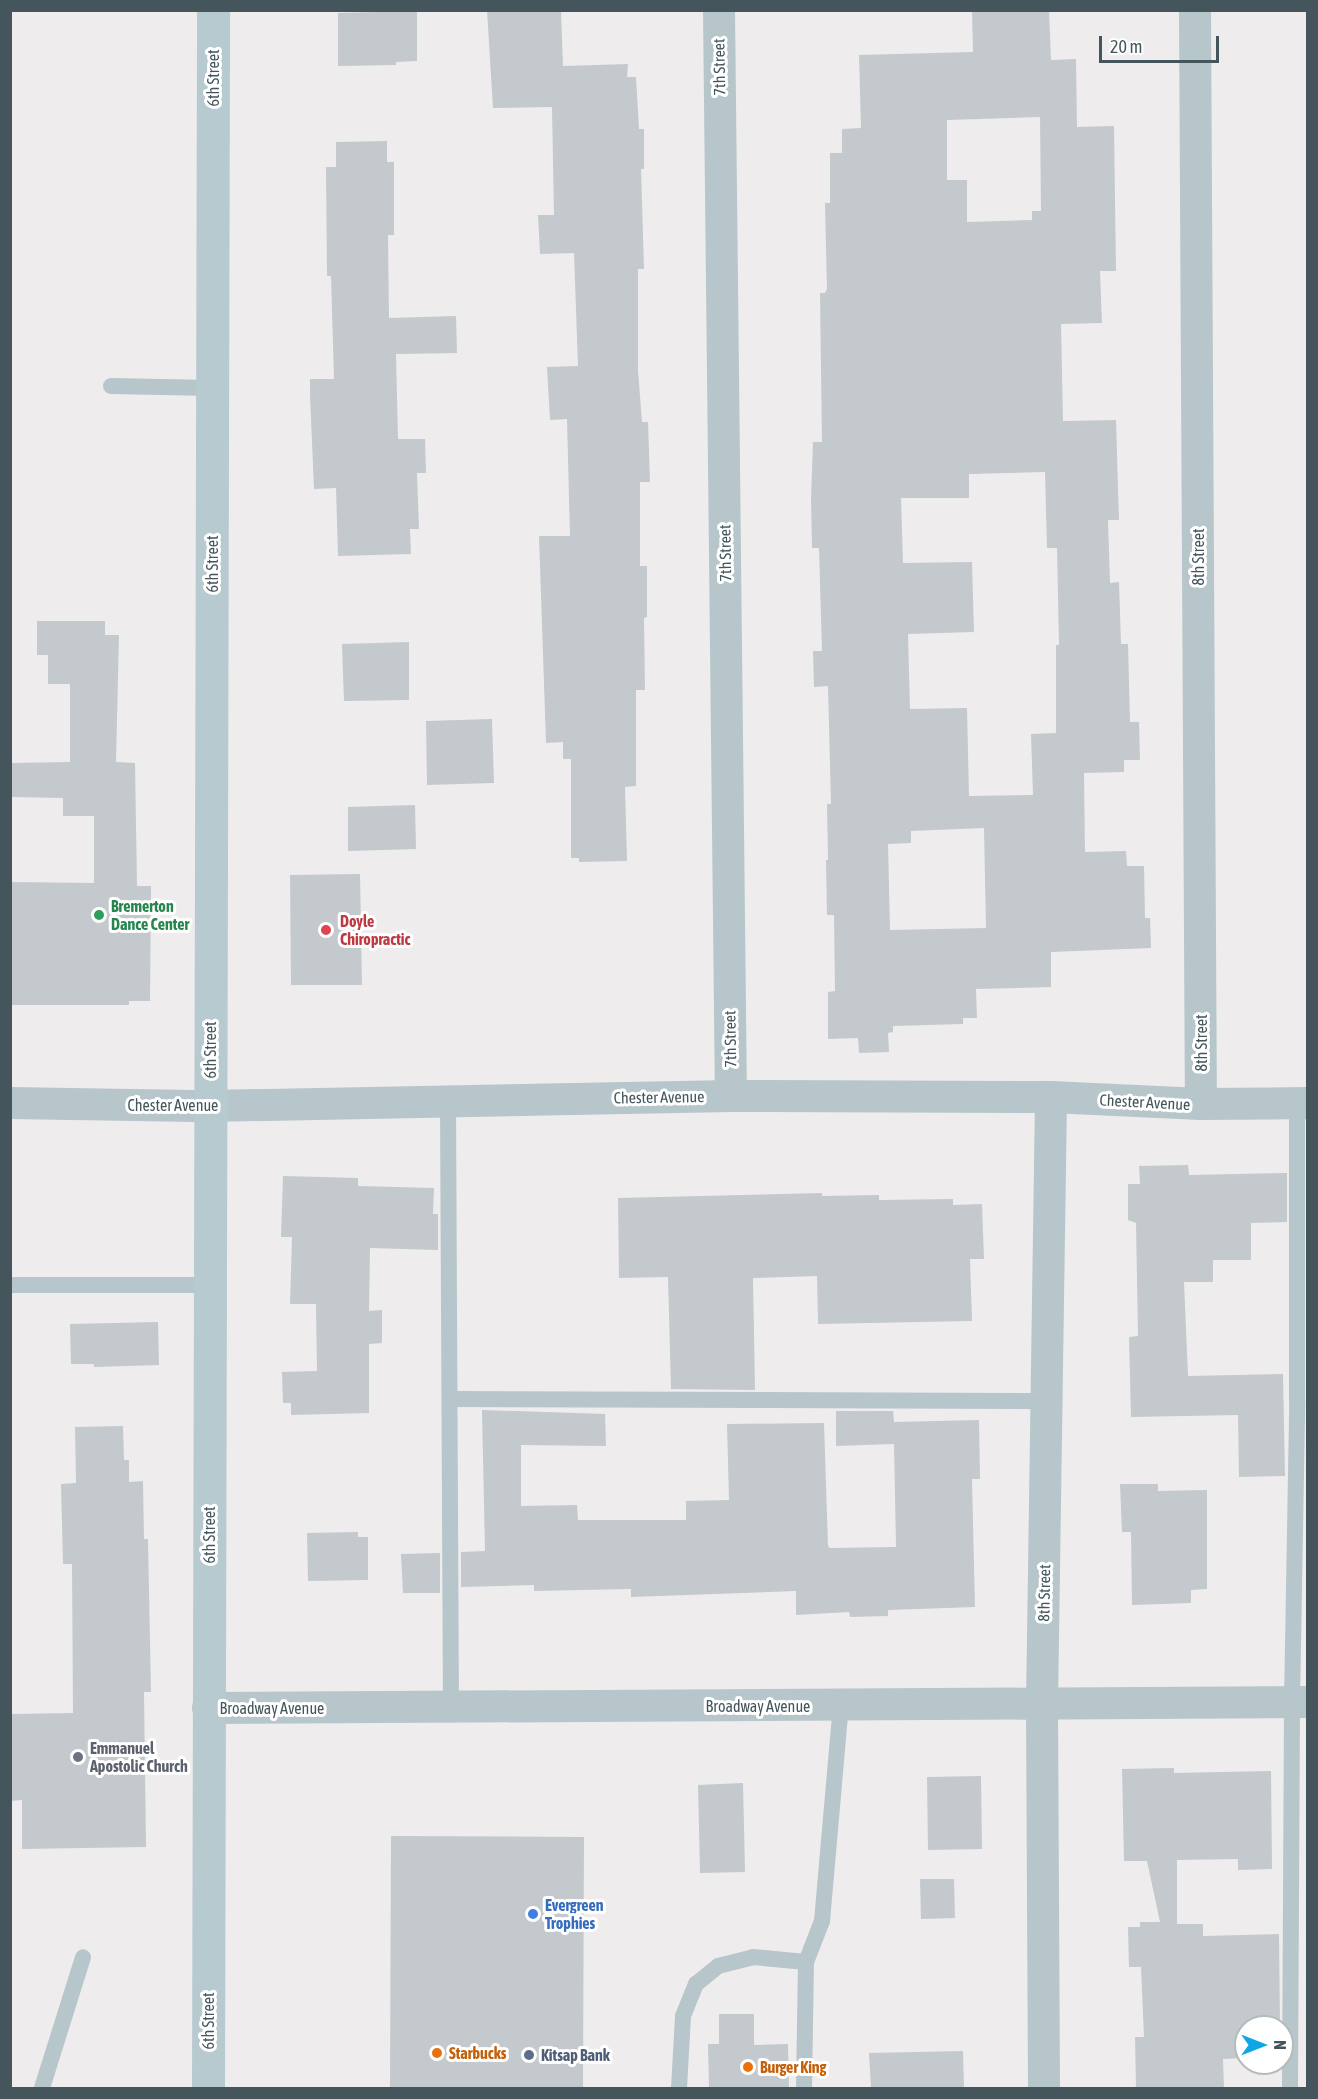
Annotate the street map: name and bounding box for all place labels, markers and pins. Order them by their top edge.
place label: Bremerton Dance Center [111,896,189,934]
marker: Bremerton Dance Center [92,908,106,922]
place label: Doyle Chiropractic [340,911,410,949]
marker: Doyle Chiropractic [317,921,335,939]
place label: Emmanuel Apostolic Church [90,1738,188,1776]
marker: Emmanuel Apostolic Church [71,1750,85,1764]
place label: Evergreen Trophies [545,1895,604,1933]
marker: Evergreen Trophies [526,1907,540,1921]
place label: Starbucks [449,2043,506,2063]
place label: Kitsap Bank [541,2045,610,2065]
marker: Starbucks [430,2046,444,2060]
marker: Kitsap Bank [522,2048,536,2062]
place label: Burger King [760,2057,826,2077]
marker: Burger King [741,2060,755,2074]

